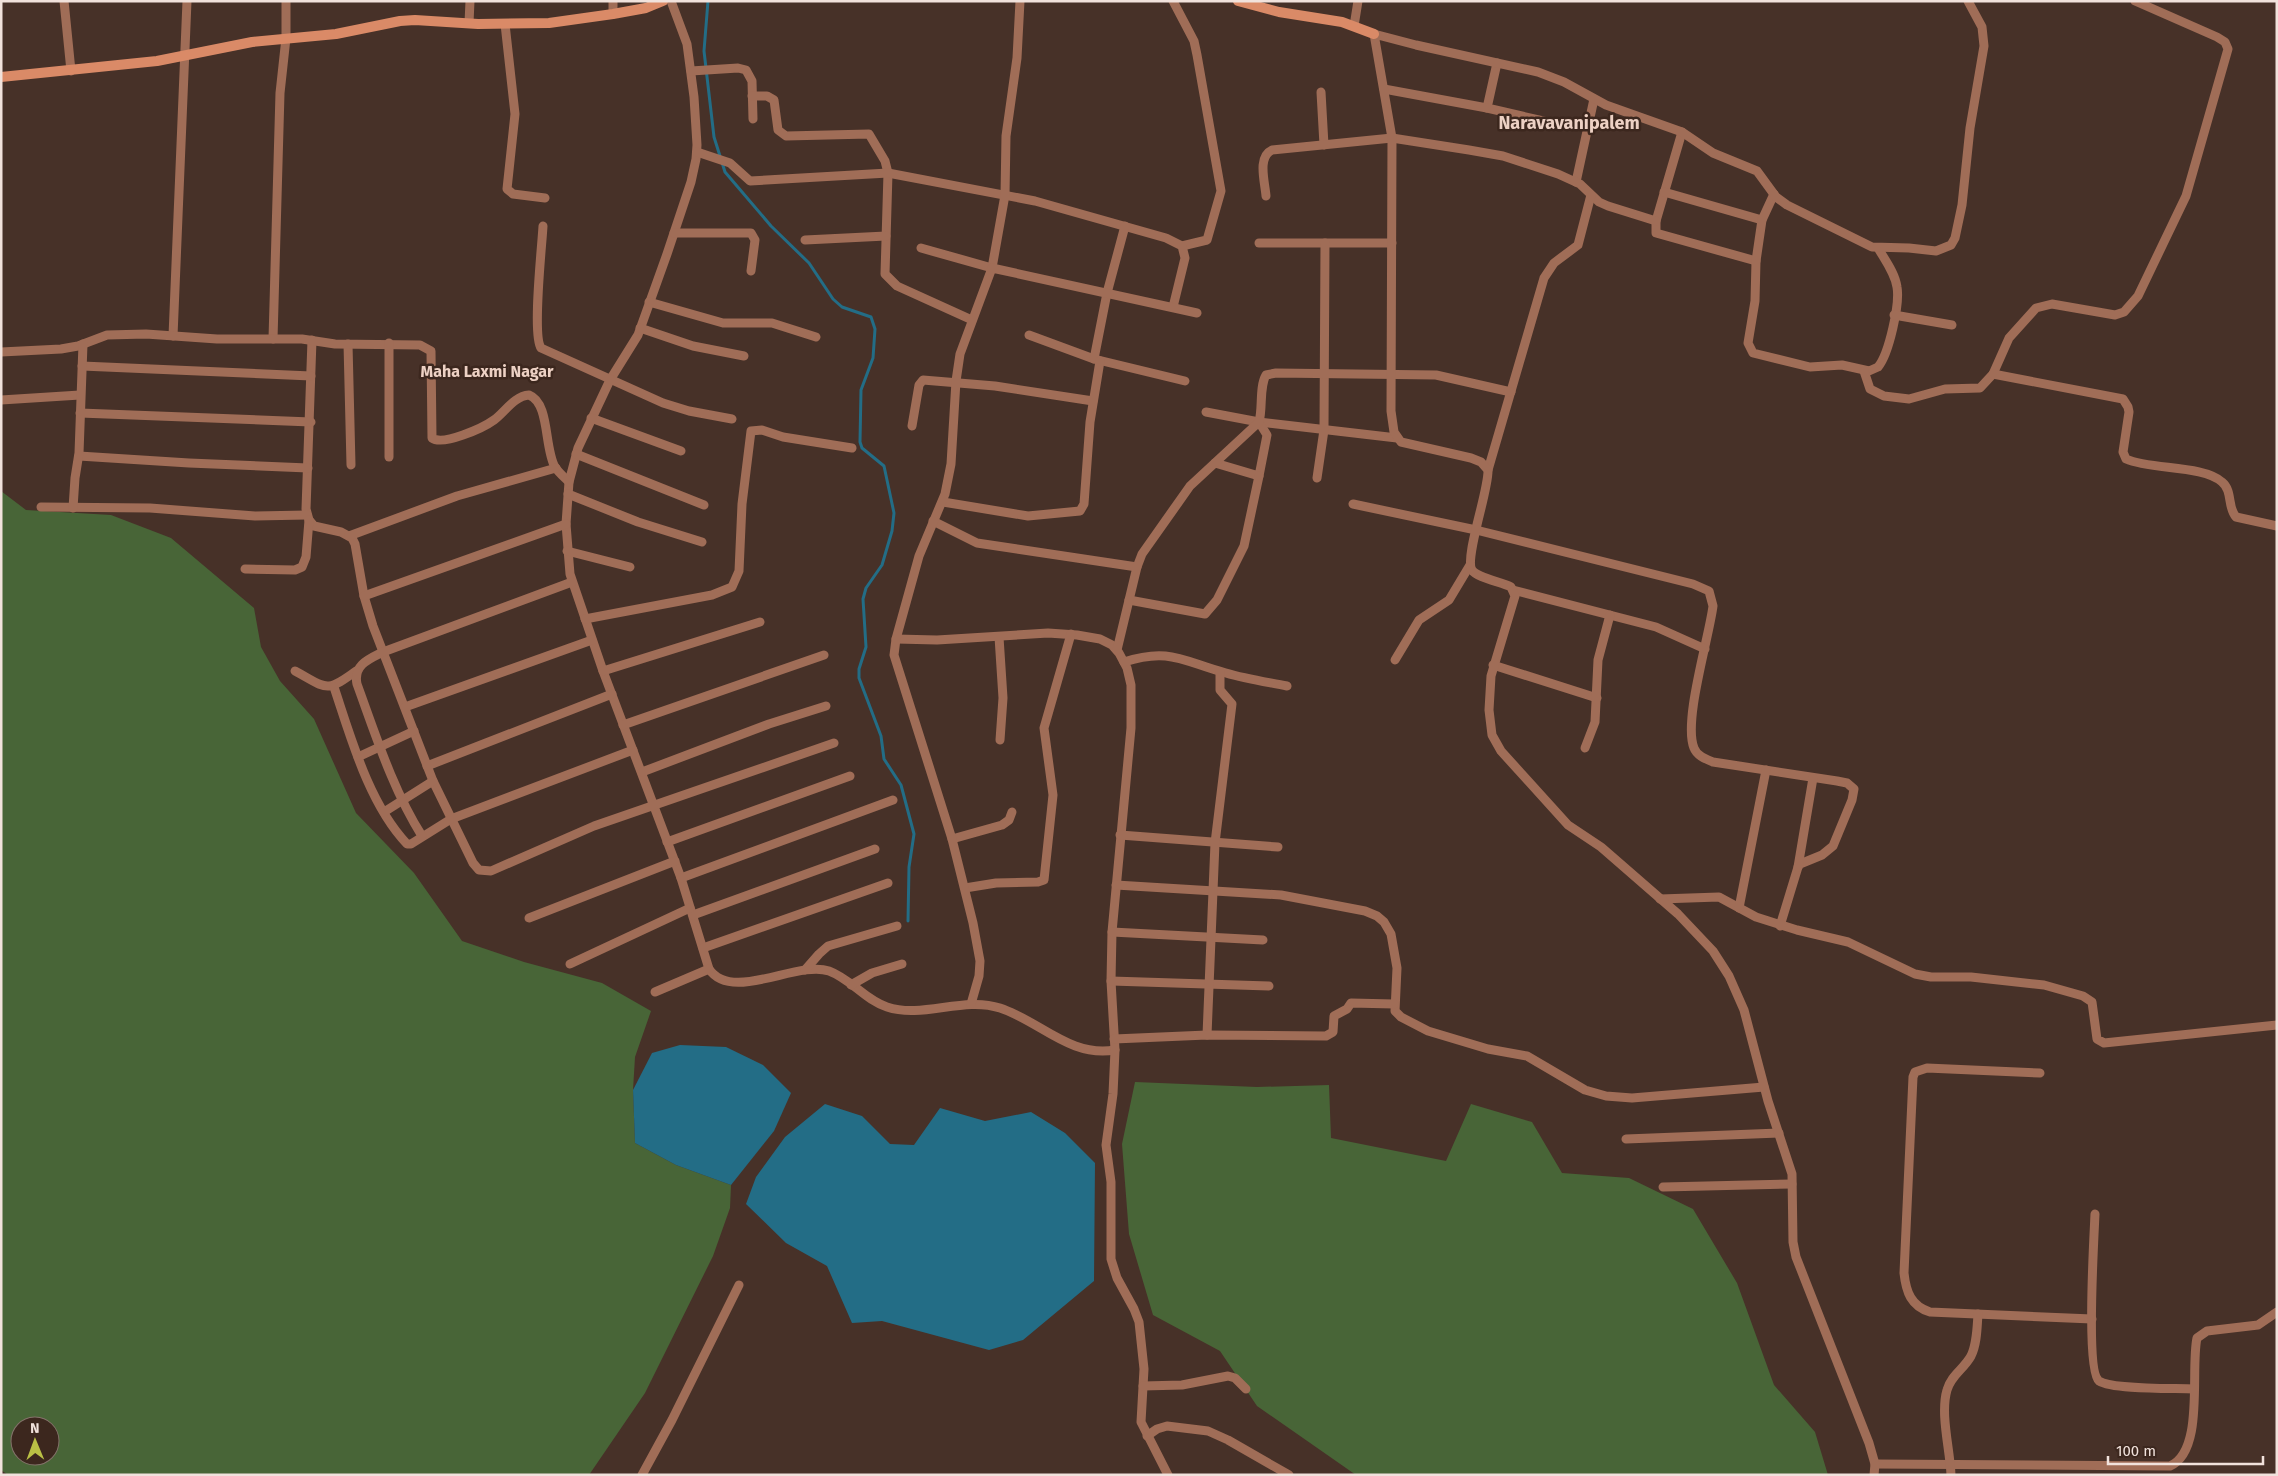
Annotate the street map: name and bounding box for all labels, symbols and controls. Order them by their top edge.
district label: Naravavanipalem [1498,112,1640,134]
district label: Maha Laxmi Nagar [421,362,554,381]
north arrow [10,1416,60,1466]
text: N [30,1420,40,1437]
scale bar [2108,1434,2263,1466]
text: 100 m [2116,1442,2156,1460]

